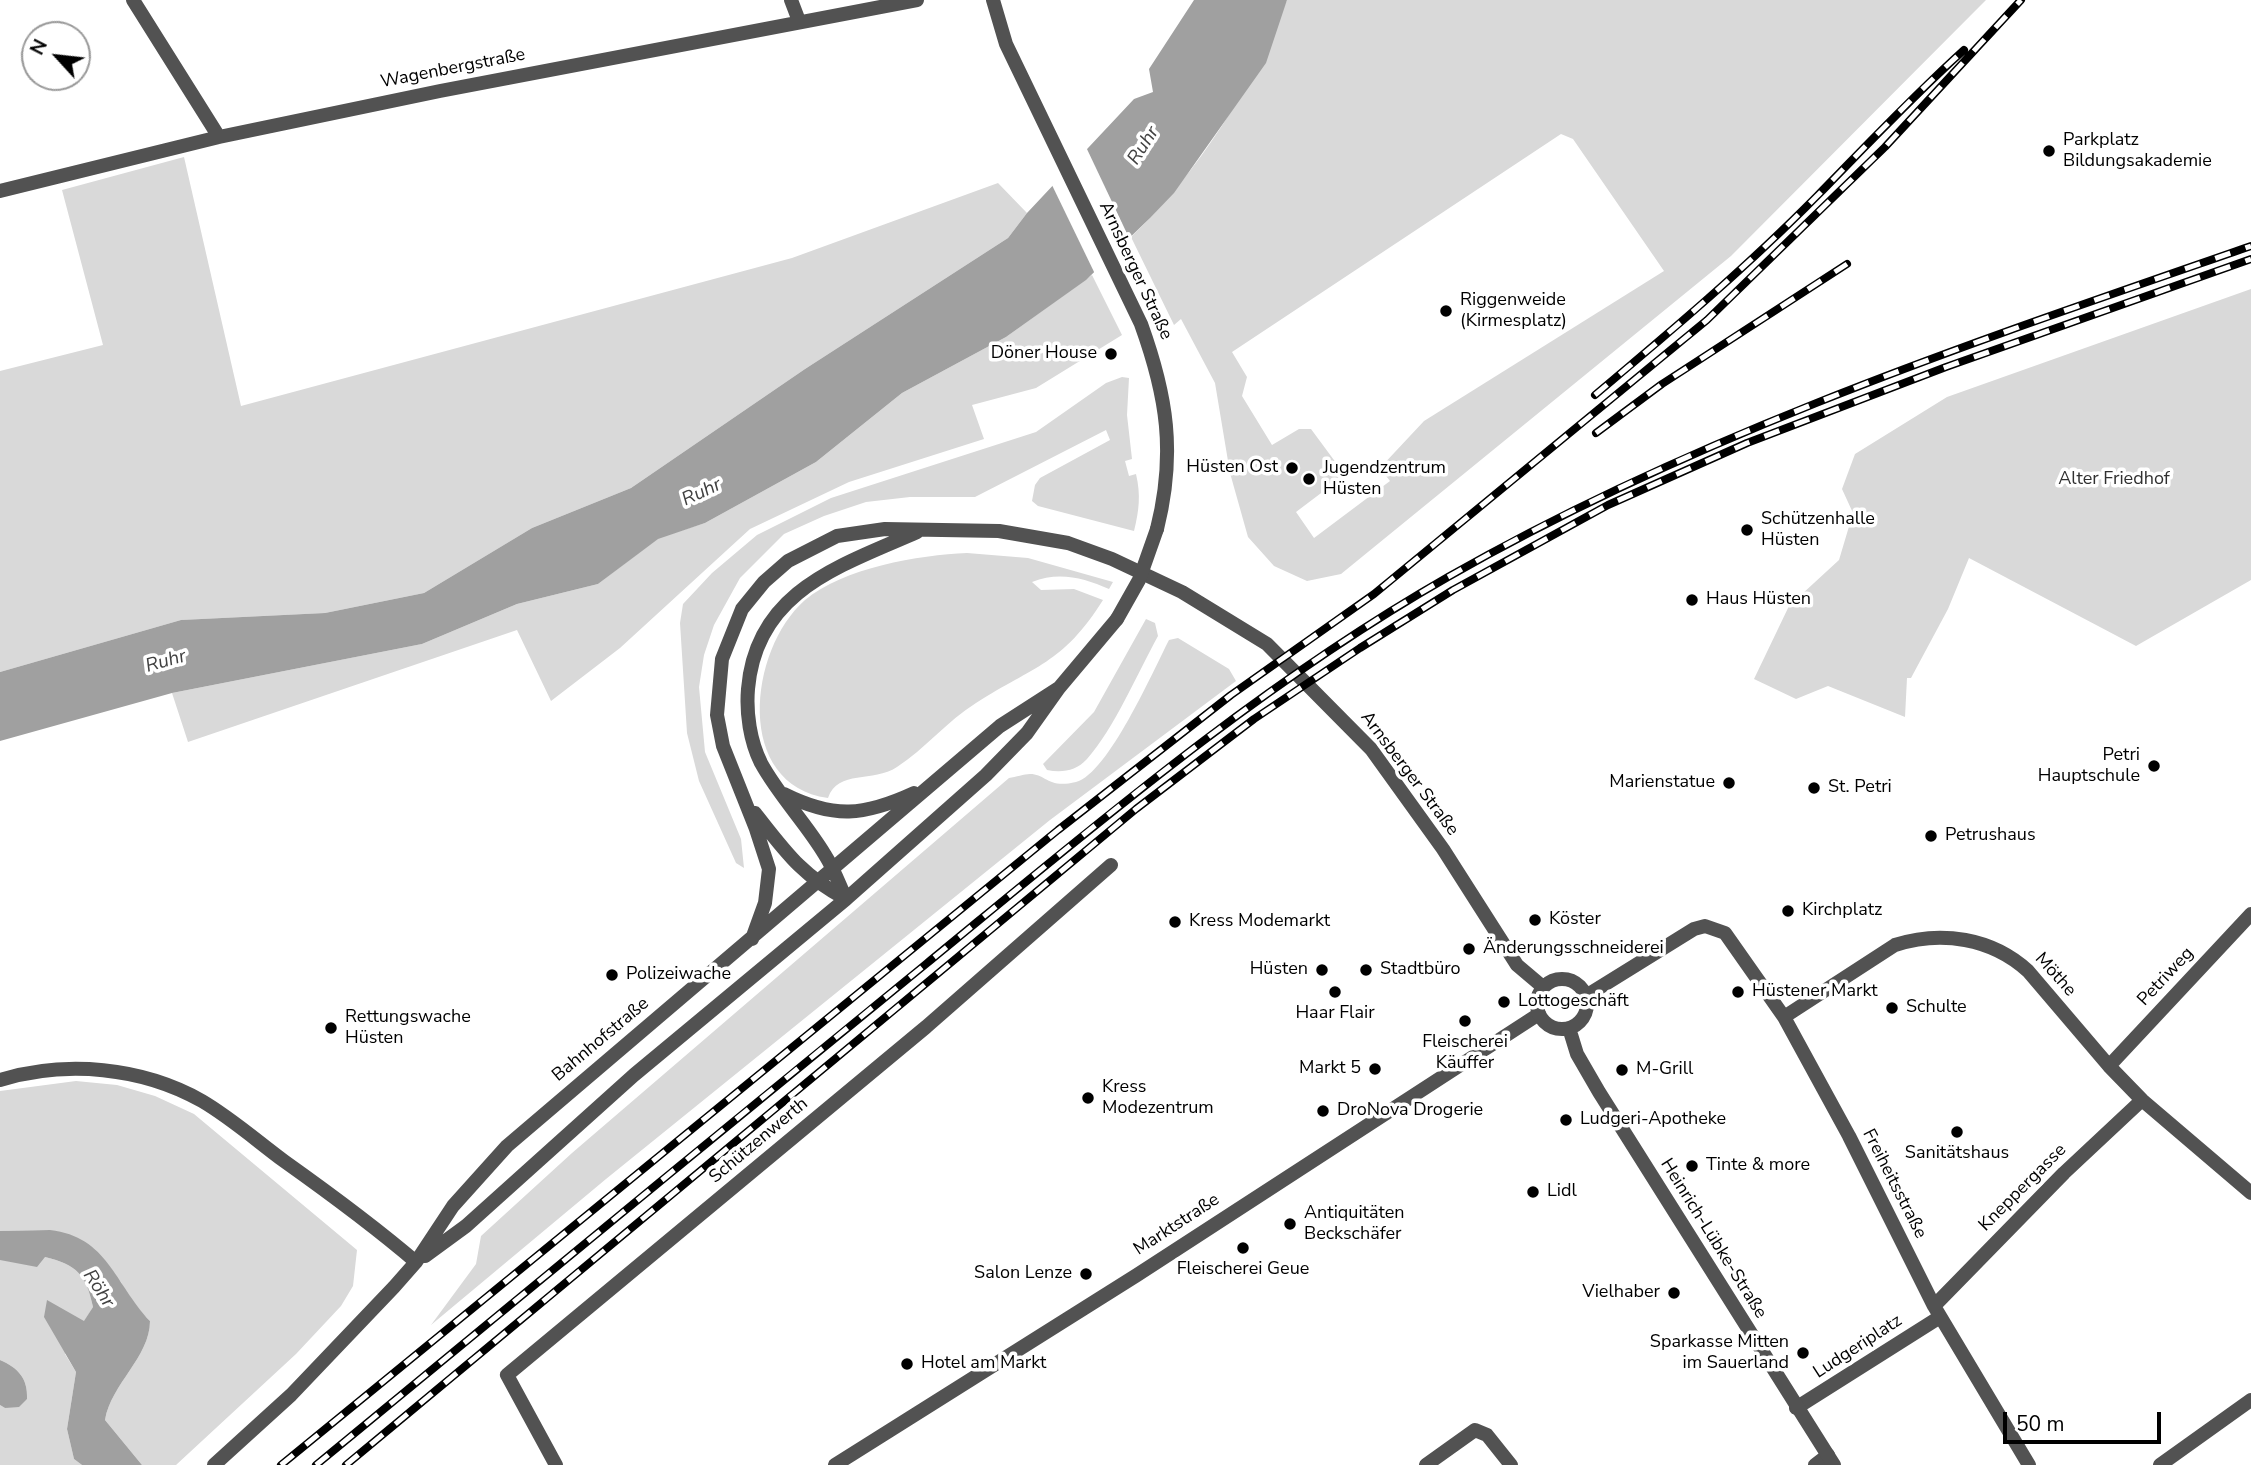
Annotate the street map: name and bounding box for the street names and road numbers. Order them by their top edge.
street label: Wagenbergstraße [379,44,527,94]
street label: Arnsberger Straße [1094,198,1176,344]
street label: Arnsberger Straße [1355,708,1463,840]
street label: Petriweg [2133,943,2199,1011]
street label: Möthe [2030,949,2080,1001]
street label: Bahnhofstraße [548,993,654,1087]
street label: Schützenwerth [705,1094,813,1188]
street label: Freiheitsstraße [1857,1126,1931,1242]
street label: Kneppergasse [1975,1140,2071,1236]
street label: Heinrich-Lübke-Straße [1655,1155,1771,1323]
street label: Marktstraße [1130,1189,1224,1261]
street label: Ludgeriplatz [1810,1310,1906,1384]

